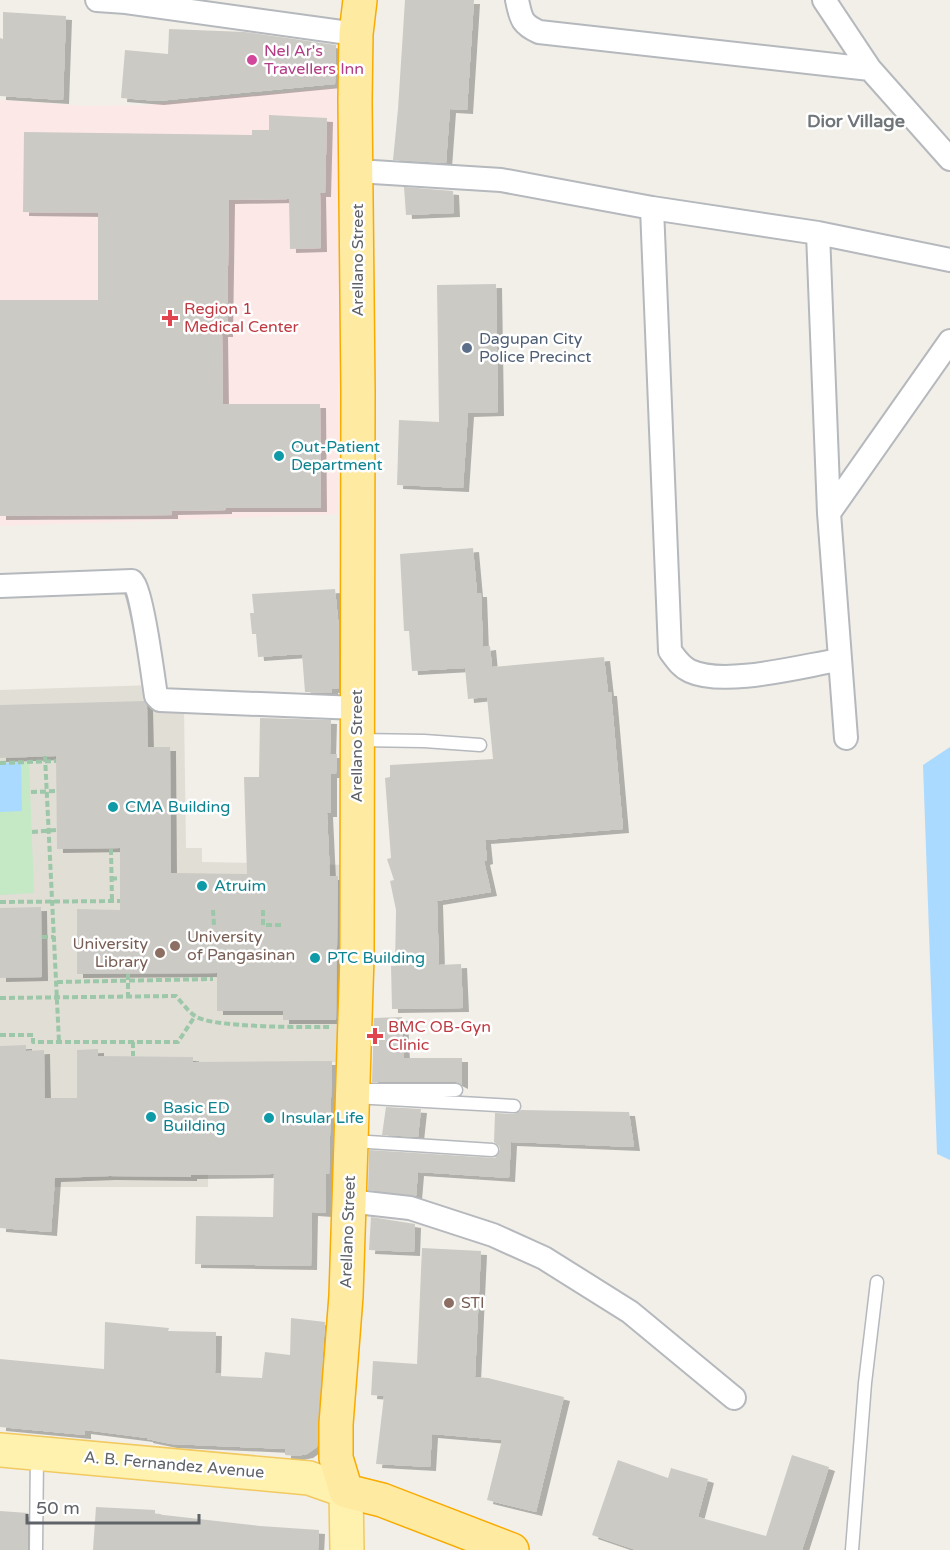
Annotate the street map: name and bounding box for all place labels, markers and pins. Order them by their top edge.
place label: Nel Ar's Travellers Inn [264,41,364,79]
marker: Nel Ar's Travellers Inn [245,53,259,67]
place label: Region 1 Medical Center [184,299,300,337]
marker: Region 1 Medical Center [161,309,179,327]
place label: Dagupan City Police Precinct [479,329,591,367]
marker: Dagupan City Police Precinct [460,341,474,355]
place label: Out-Patient Department [291,437,383,475]
marker: Out-Patient Department [272,449,286,463]
place label: CMA Building [125,797,230,817]
marker: CMA Building [106,800,120,814]
place label: Atruim [214,876,266,896]
marker: Atruim [195,879,209,893]
place label: University of Pangasinan [187,927,295,965]
place label: University Library [73,934,148,972]
marker: University of Pangasinan [168,939,182,953]
marker: University Library [153,946,167,960]
place label: PTC Building [327,948,425,968]
marker: PTC Building [308,951,322,965]
place label: BMC OB-Gyn Clinic [388,1017,491,1055]
marker: BMC OB-Gyn Clinic [366,1027,384,1045]
place label: Basic ED Building [163,1098,230,1136]
place label: Insular Life [281,1108,364,1128]
marker: Basic ED Building [144,1110,158,1124]
marker: Insular Life [262,1111,276,1125]
place label: STI [461,1293,485,1313]
marker: STI [442,1296,456,1310]

